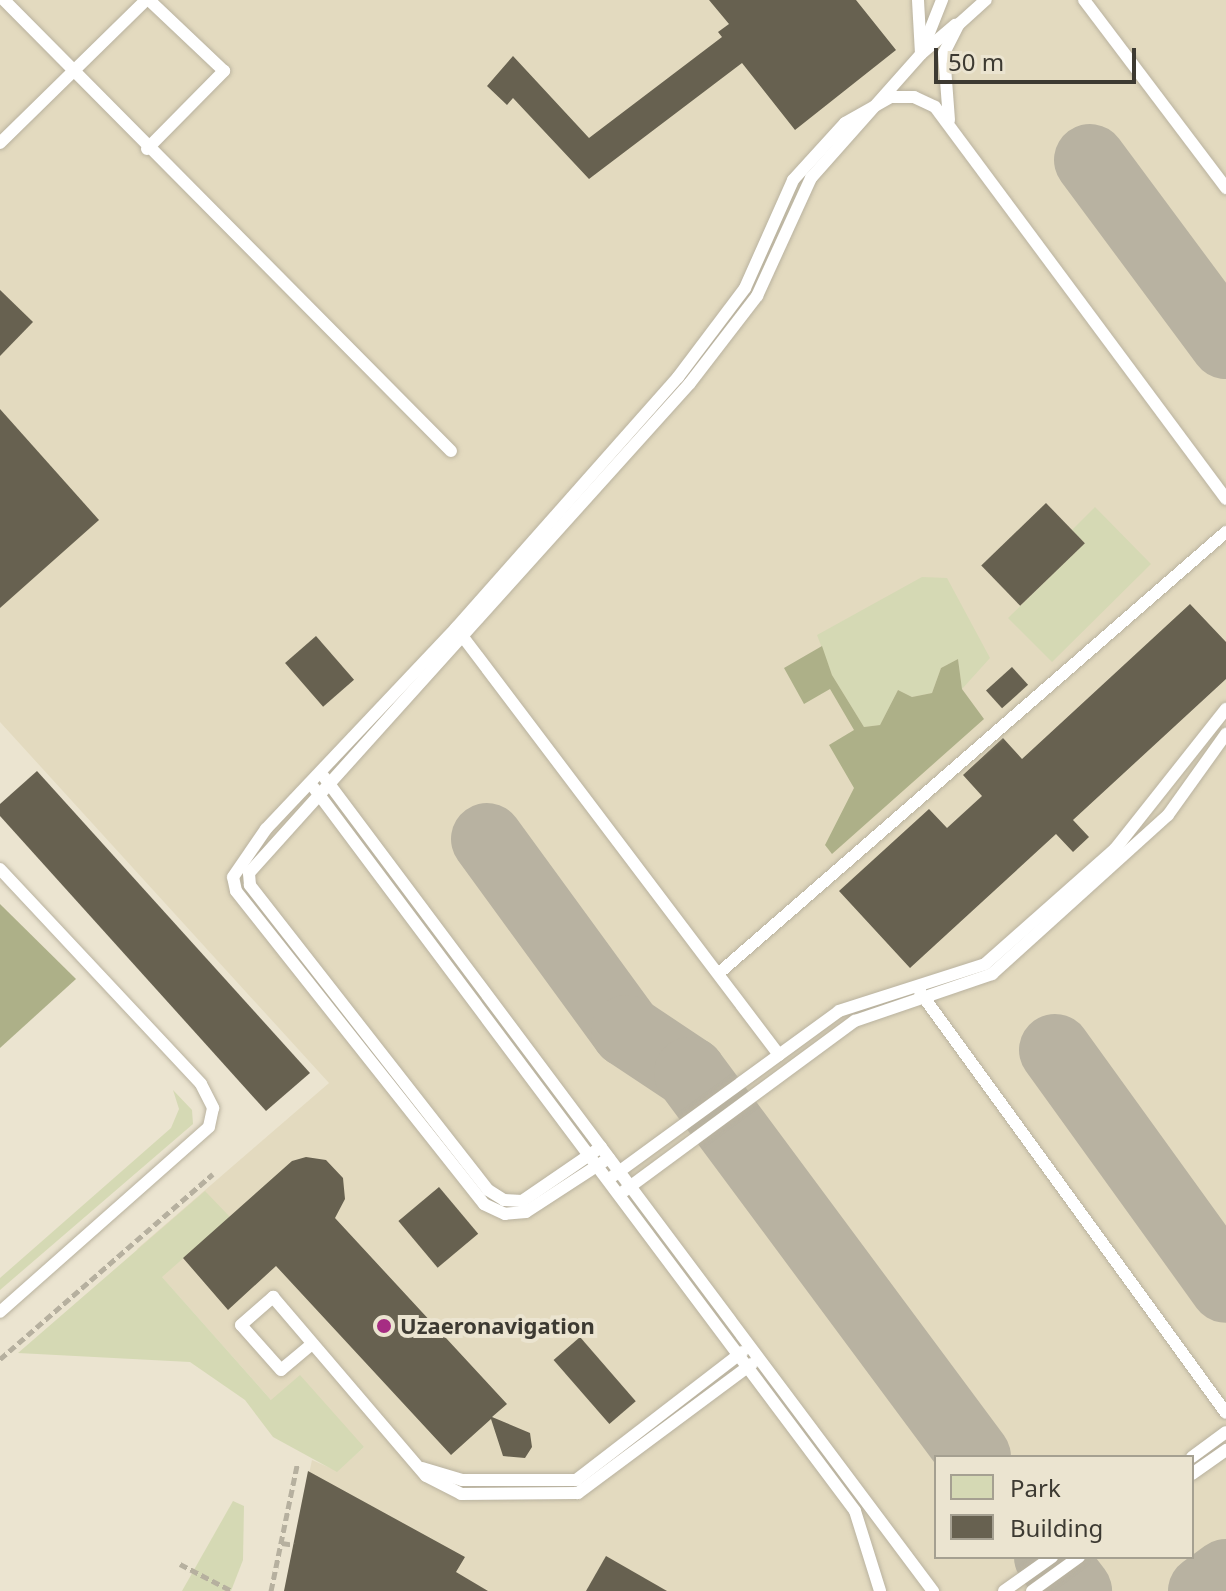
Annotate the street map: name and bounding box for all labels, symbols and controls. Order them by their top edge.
scale bar [938,32,1140,82]
text: 50 m [948,45,1004,78]
place label: Uzaeronavigation [400,1313,595,1339]
marker: Uzaeronavigation [375,1317,393,1335]
legend [934,1455,1194,1559]
text: Park [1010,1471,1061,1504]
text: Building [1010,1511,1103,1544]

